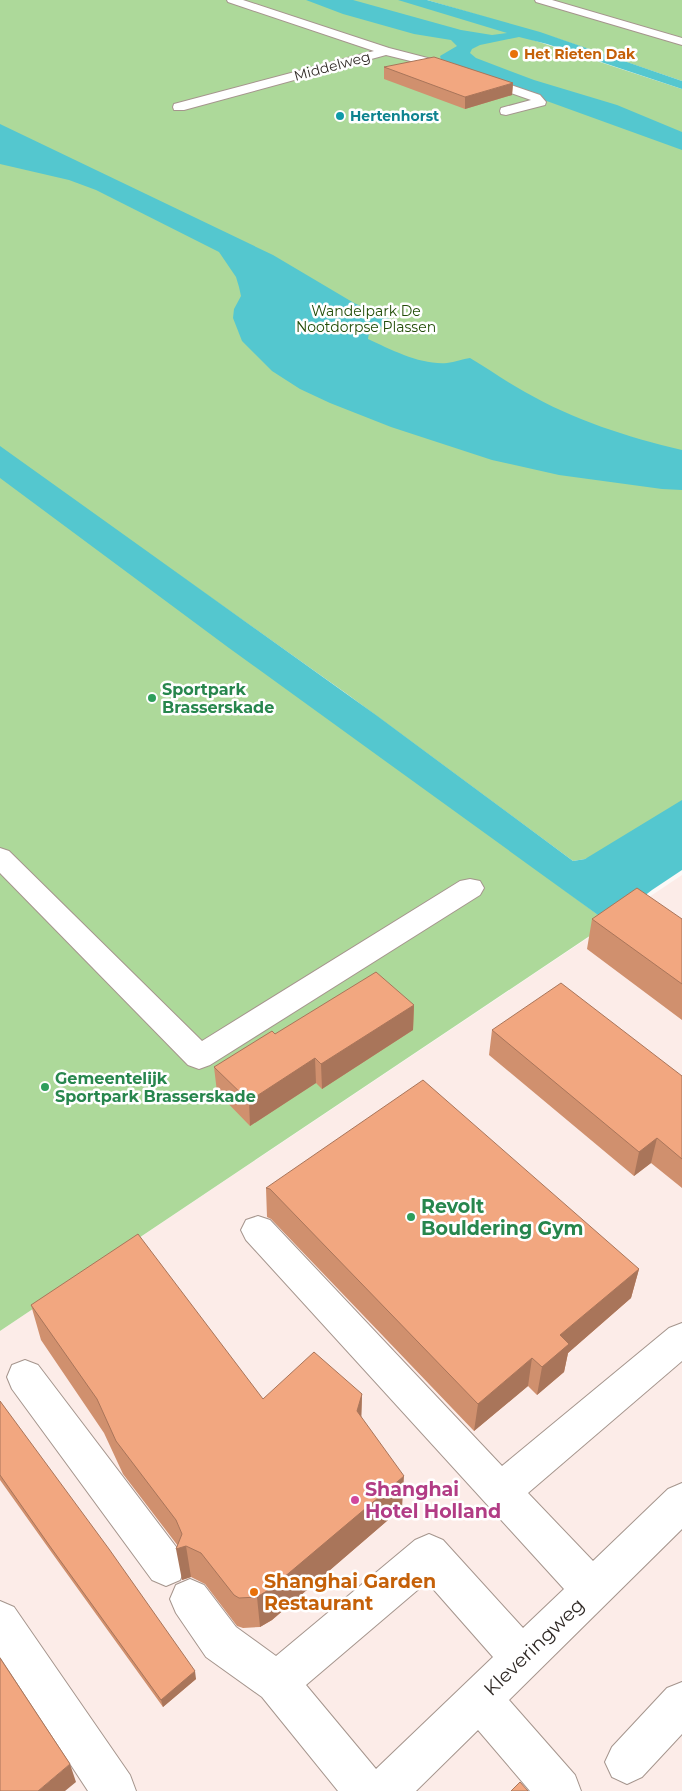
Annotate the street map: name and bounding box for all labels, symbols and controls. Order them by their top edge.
place label: Het Rieten Dak [524,45,636,63]
street label: Middelweg [292,47,372,85]
marker: Het Rieten Dak [508,48,520,60]
place label: Hertenhorst [350,107,439,125]
marker: Hertenhorst [334,110,346,122]
park label: Wandelpark De Nootdorpse Plassen [296,302,436,336]
place label: Sportpark Brasserskade [162,680,274,717]
marker: Sportpark Brasserskade [146,692,158,704]
place label: Gemeentelijk Sportpark Brasserskade [55,1069,256,1106]
marker: Gemeentelijk Sportpark Brasserskade [39,1081,51,1093]
place label: Revolt Bouldering Gym [421,1195,584,1240]
marker: Revolt Bouldering Gym [405,1211,417,1223]
place label: Shanghai Hotel Holland [365,1478,501,1523]
marker: Shanghai Hotel Holland [349,1494,361,1506]
place label: Shanghai Garden Restaurant [264,1570,436,1615]
marker: Shanghai Garden Restaurant [248,1586,260,1598]
street label: Kleveringweg [479,1593,589,1701]

